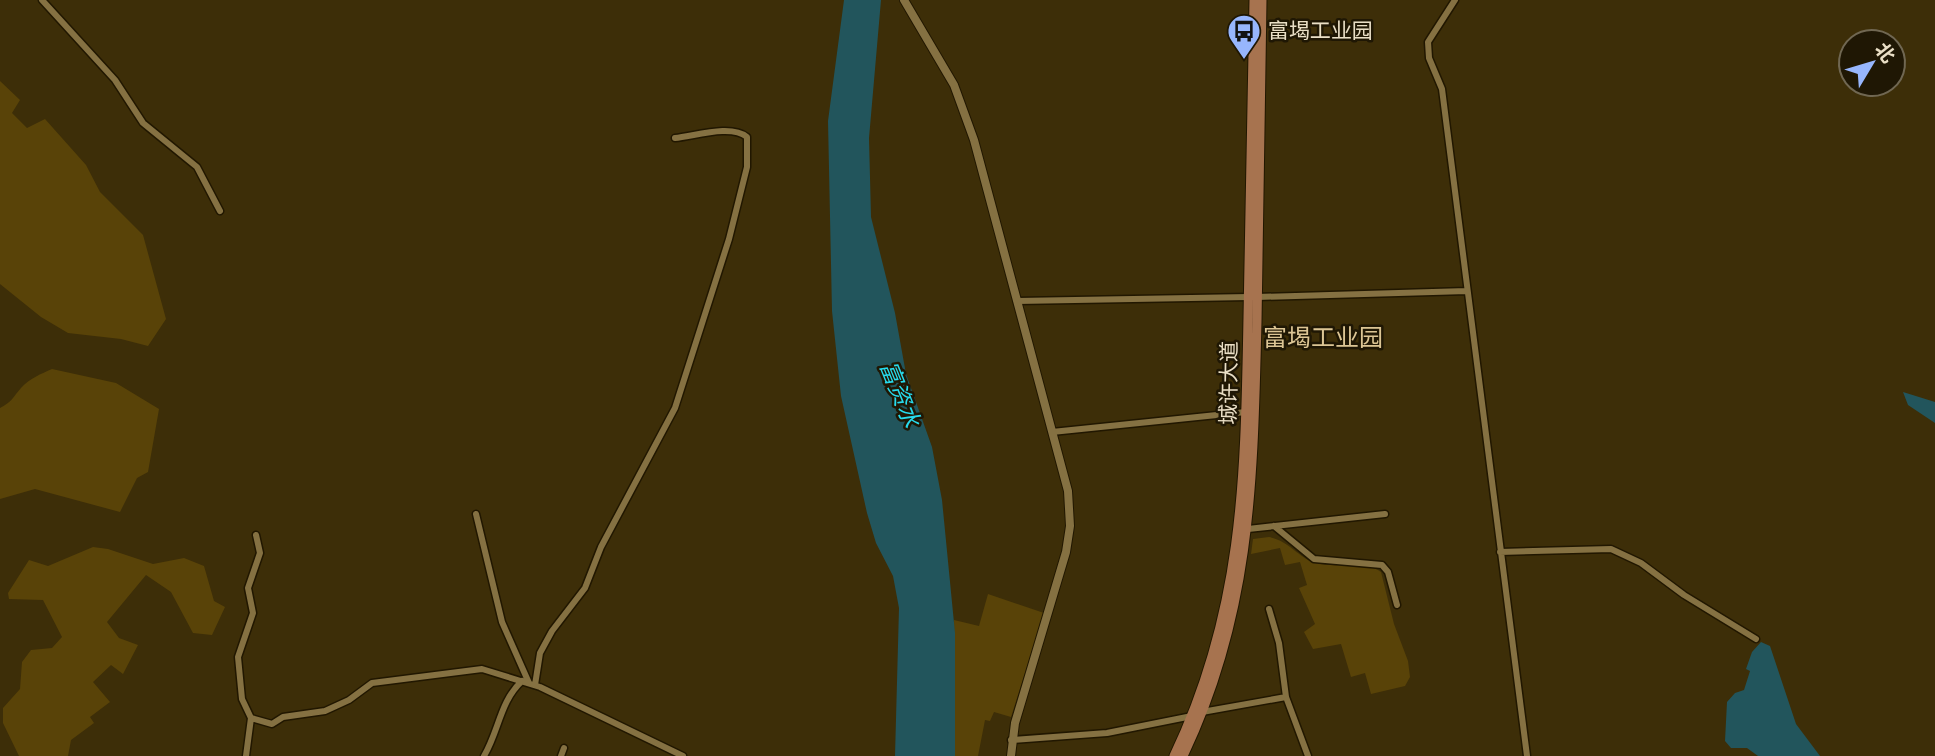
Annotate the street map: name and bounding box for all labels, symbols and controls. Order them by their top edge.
bus stop icon: 富堨工业园 [1225,12,1263,61]
place label: 富堨工业园 [1268,16,1373,44]
north arrow [1837,28,1907,98]
text: 北 [1869,37,1901,68]
district label: 富堨工业园 [1263,320,1383,353]
street label: 城许大道 [1213,341,1243,425]
water label: 富资水 [873,356,929,433]

